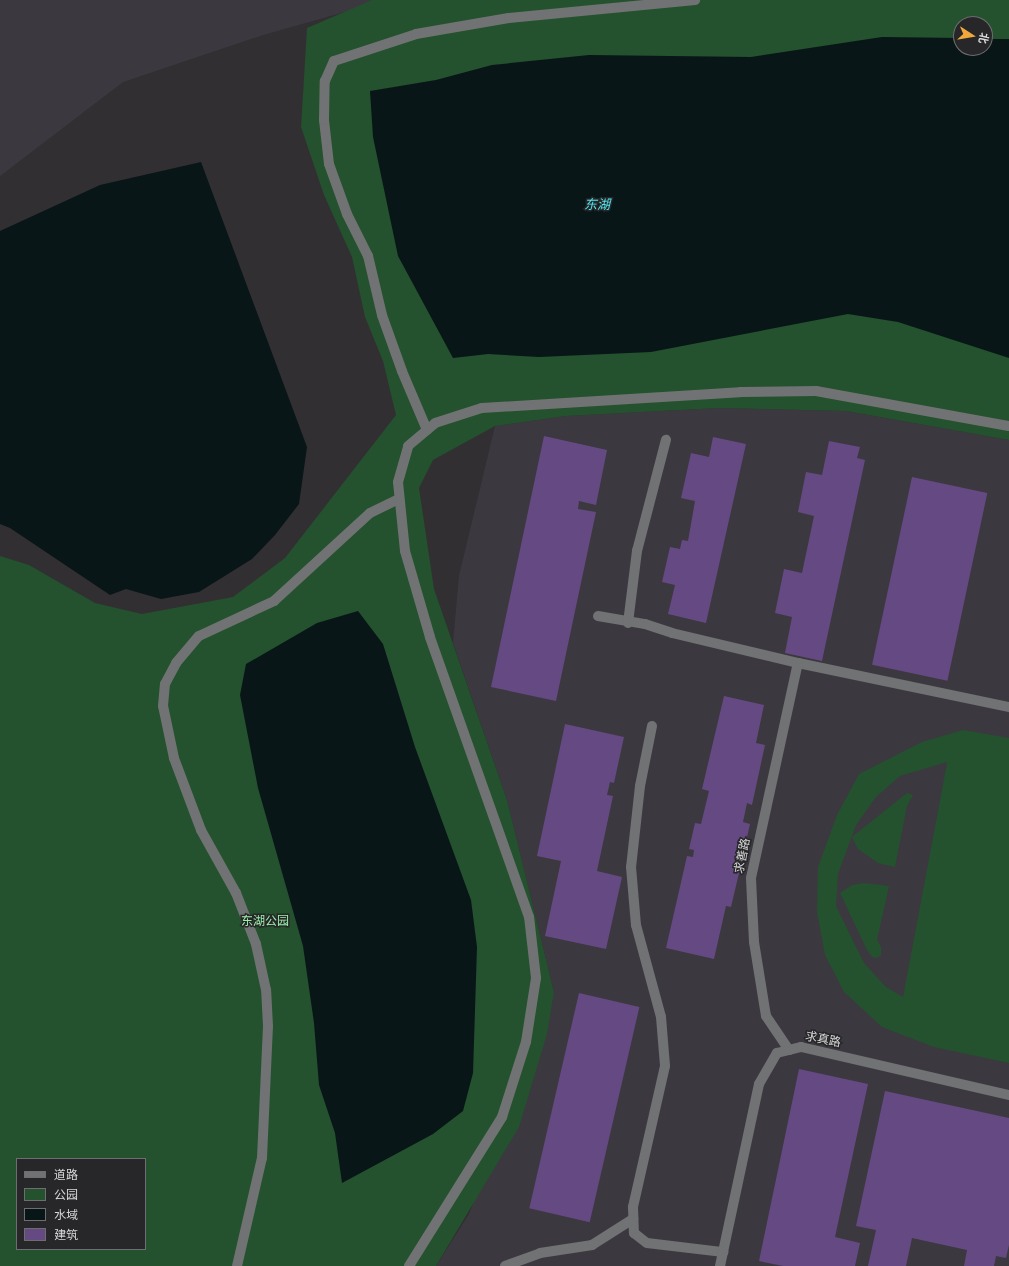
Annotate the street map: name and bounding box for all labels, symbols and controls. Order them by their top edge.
north arrow [953,16,993,56]
text: 北 [975,31,993,45]
water label: 东湖 [584,197,610,213]
street label: 求善路 [732,837,754,875]
park label: 东湖公园 [241,915,289,929]
street label: 求真路 [804,1029,842,1051]
legend [16,1158,146,1250]
text: 道路 [54,1166,78,1184]
text: 公园 [54,1186,78,1204]
text: 水域 [54,1206,78,1224]
text: 建筑 [54,1226,78,1244]

